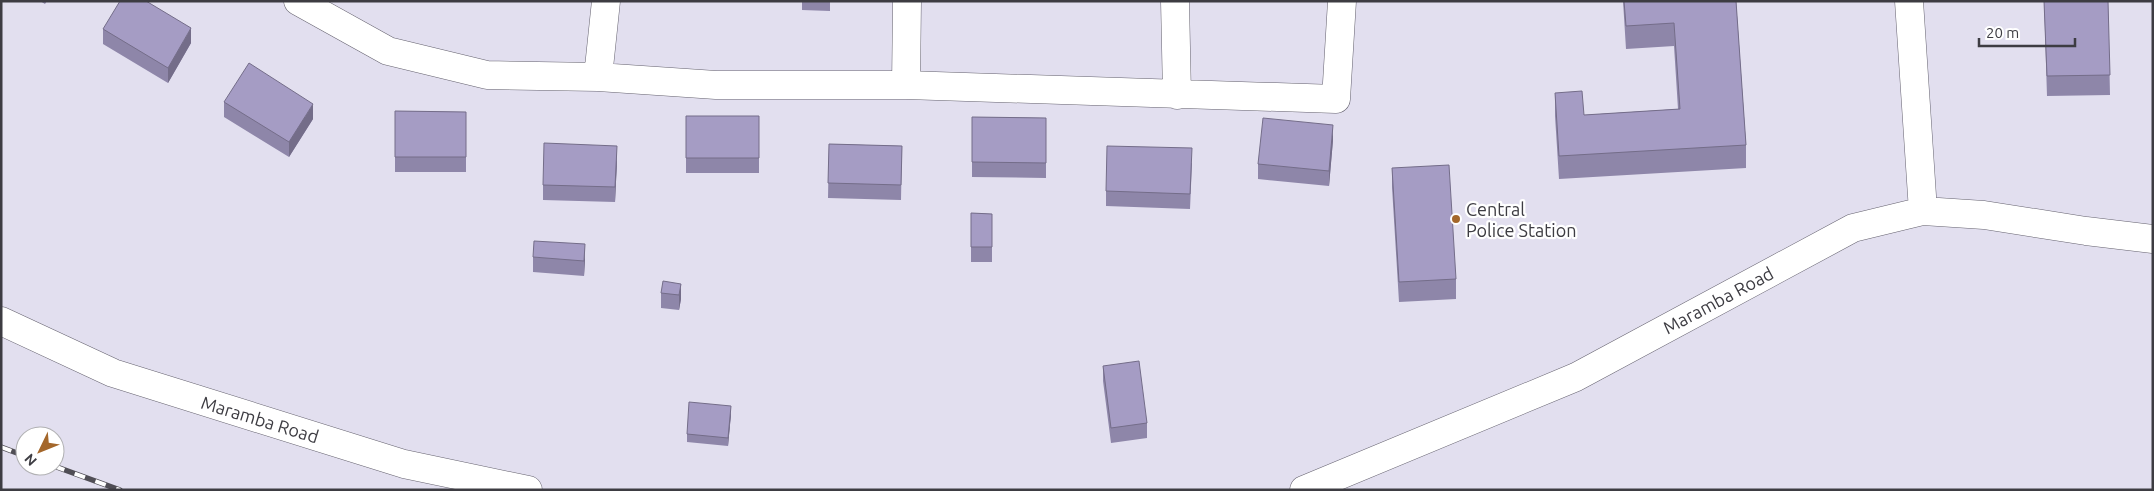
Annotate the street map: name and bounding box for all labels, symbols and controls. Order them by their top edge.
scale bar [1979,15,2075,47]
text: 20 m [1986,24,2019,41]
place label: Central Police Station [1466,199,1577,240]
marker: Central Police Station [1450,213,1462,225]
street label: Maramba Road [1659,263,1777,337]
street label: Maramba Road [199,392,321,446]
north arrow [15,426,65,476]
text: N [21,451,40,469]

